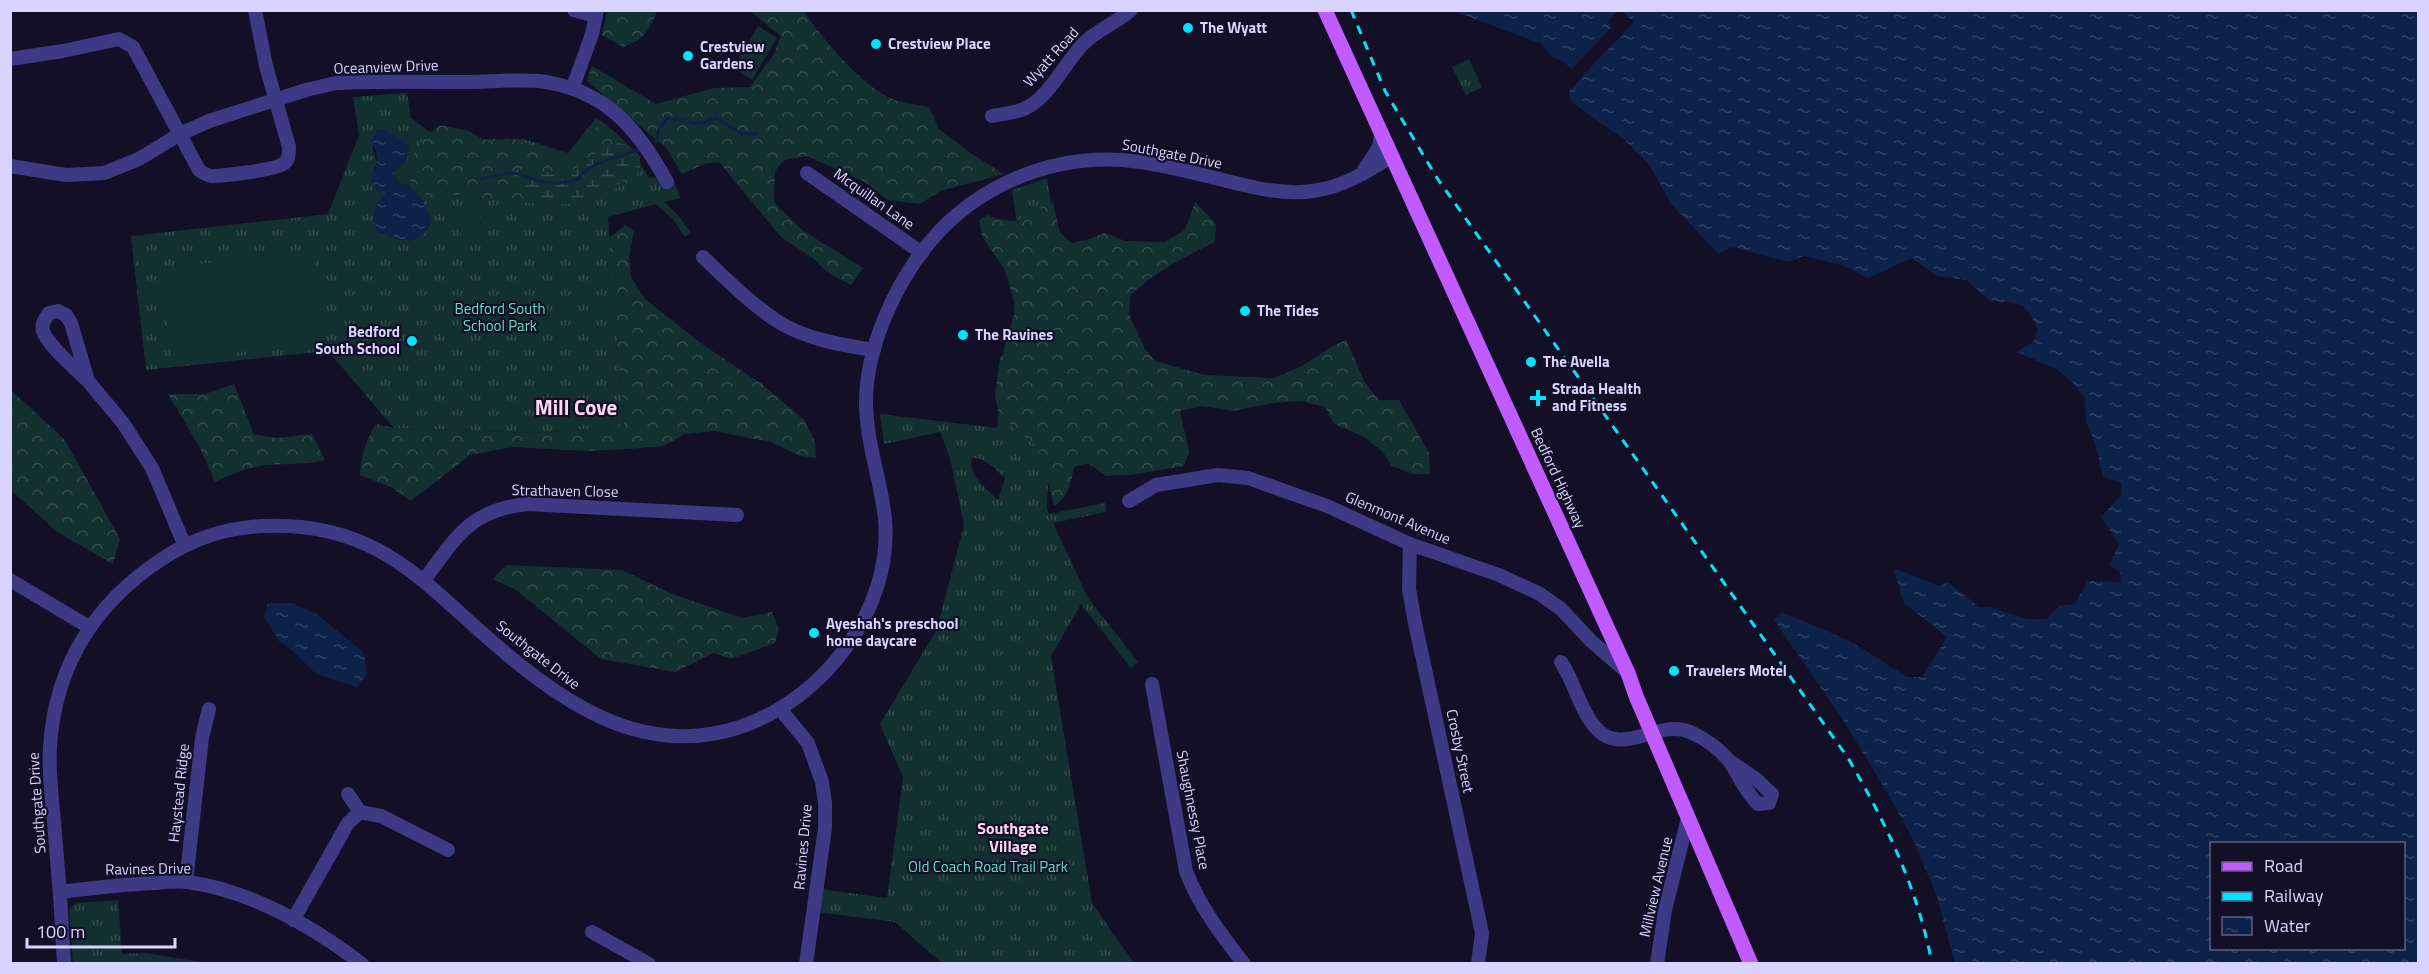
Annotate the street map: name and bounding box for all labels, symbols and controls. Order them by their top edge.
place label: The Wyatt [1200,16,1268,39]
street label: Wyatt Road [1017,21,1084,92]
marker: The Wyatt [1181,21,1195,35]
place label: Crestview Place [888,32,991,55]
place label: Crestview Gardens [700,35,765,75]
marker: Crestview Place [869,37,883,51]
marker: Crestview Gardens [681,49,695,63]
street label: Oceanview Drive [333,53,439,80]
street label: Southgate Drive [1120,133,1224,174]
street label: Mcquillan Lane [829,162,919,235]
park label: Bedford South School Park [454,297,546,337]
place label: The Tides [1257,299,1319,322]
marker: The Tides [1238,304,1252,318]
place label: Bedford South School [315,320,400,360]
place label: The Ravines [975,323,1053,346]
marker: The Ravines [956,328,970,342]
marker: Bedford South School [405,334,419,348]
place label: The Avella [1543,350,1610,373]
marker: The Avella [1524,355,1538,369]
place label: Strada Health and Fitness [1552,377,1641,417]
marker: Strada Health and Fitness [1529,389,1547,407]
district label: Mill Cove [535,391,617,423]
street label: Bedford Highway [1525,424,1592,532]
street label: Strathaven Close [511,478,619,503]
street label: Glenmont Avenue [1342,485,1454,550]
place label: Ayeshah's preschool home daycare [826,612,958,652]
street label: Southgate Drive [491,614,585,695]
marker: Ayeshah's preschool home daycare [807,626,821,640]
place label: Travelers Motel [1686,659,1787,682]
marker: Travelers Motel [1667,664,1681,678]
street label: Crosby Street [1440,707,1481,796]
street label: Haystead Ridge [162,743,195,843]
street label: Shaughnessy Place [1171,748,1216,872]
street label: Southgate Drive [21,752,52,854]
street label: Ravines Drive [787,803,818,891]
district label: Southgate Village [977,816,1049,858]
street label: Millview Avenue [1633,834,1678,939]
legend [2210,842,2405,950]
text: Road [2264,852,2303,879]
park label: Old Coach Road Trail Park [908,855,1068,878]
street label: Ravines Drive [105,856,191,881]
text: Railway [2264,882,2324,909]
scale bar [27,911,176,949]
text: Water [2264,912,2310,939]
text: 100 m [36,918,85,945]

